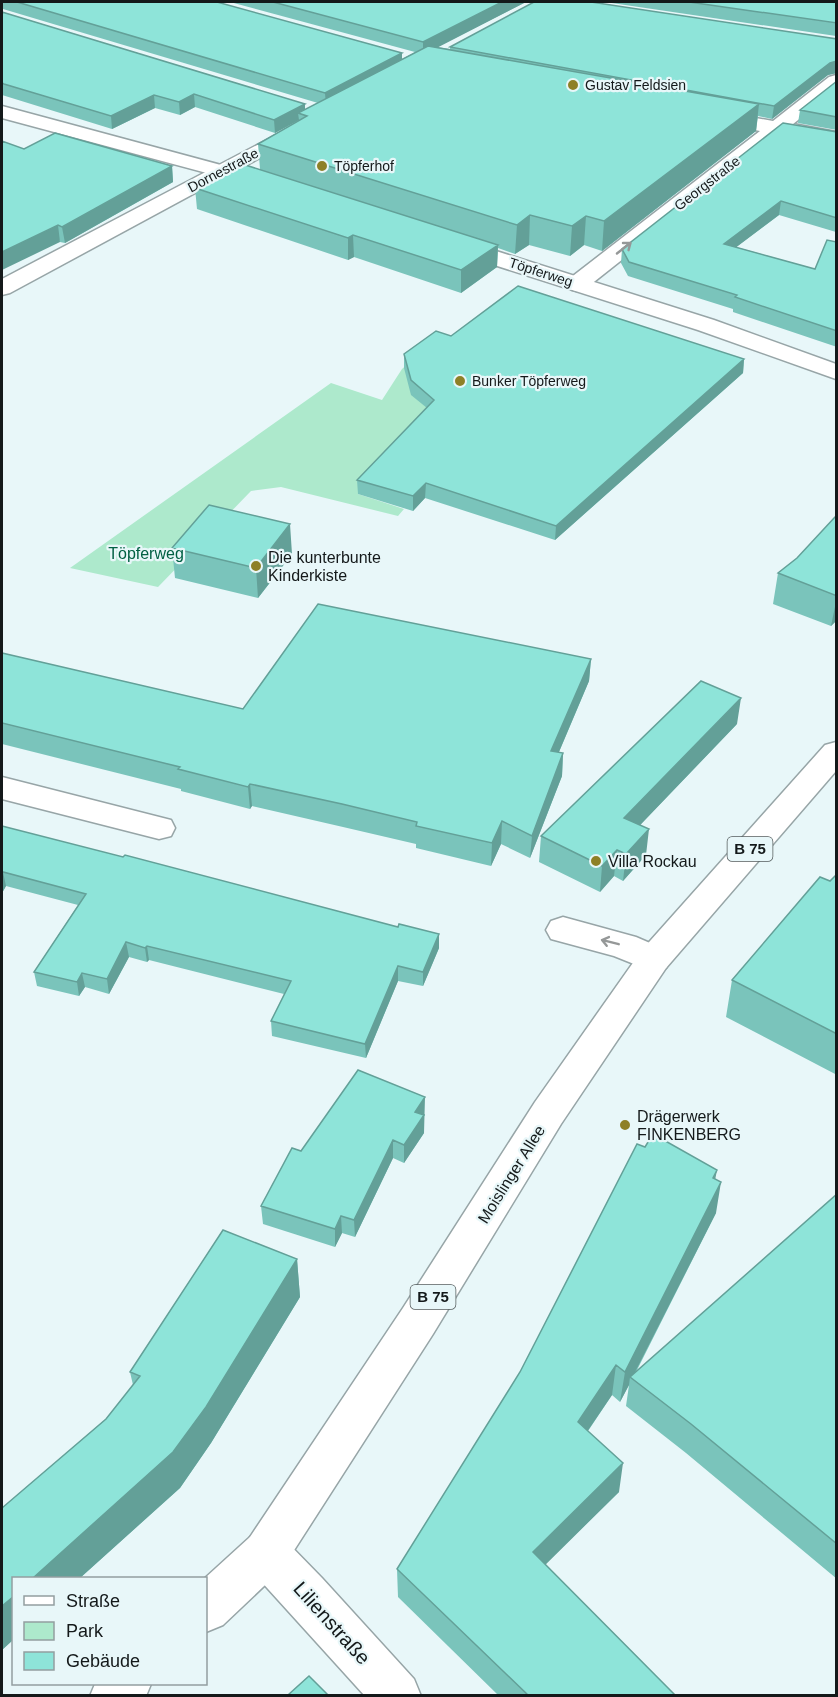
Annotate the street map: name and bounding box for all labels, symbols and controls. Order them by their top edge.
place label: Gustav Feldsien [585,77,686,93]
marker: Gustav Feldsien [566,78,580,92]
street label: Dornestraße [185,145,261,195]
street label: Georgstraße [671,152,743,213]
place label: Töpferhof [334,158,394,174]
marker: Töpferhof [315,159,329,173]
one-way arrow [615,242,631,254]
street label: Töpferweg [507,254,575,290]
place label: Bunker Töpferweg [472,373,586,389]
marker: Bunker Töpferweg [453,374,467,388]
park label: Töpferweg [108,545,184,562]
place label: Die kunterbunte Kinderkiste [268,549,381,584]
marker: Die kunterbunte Kinderkiste [249,559,263,573]
road number: B 75 [728,837,772,861]
place label: Villa Rockau [608,853,697,870]
marker: Villa Rockau [589,854,603,868]
one-way arrow [601,936,620,948]
place label: Drägerwerk FINKENBERG [637,1108,741,1143]
marker: Drägerwerk FINKENBERG [618,1118,632,1132]
street label: Moislinger Allee [475,1122,548,1226]
road number: B 75 [410,1285,456,1309]
legend [12,1577,207,1685]
street label: Lilienstraße [289,1577,375,1669]
text: Straße [66,1591,120,1611]
text: Park [66,1621,104,1641]
text: Gebäude [66,1651,140,1671]

